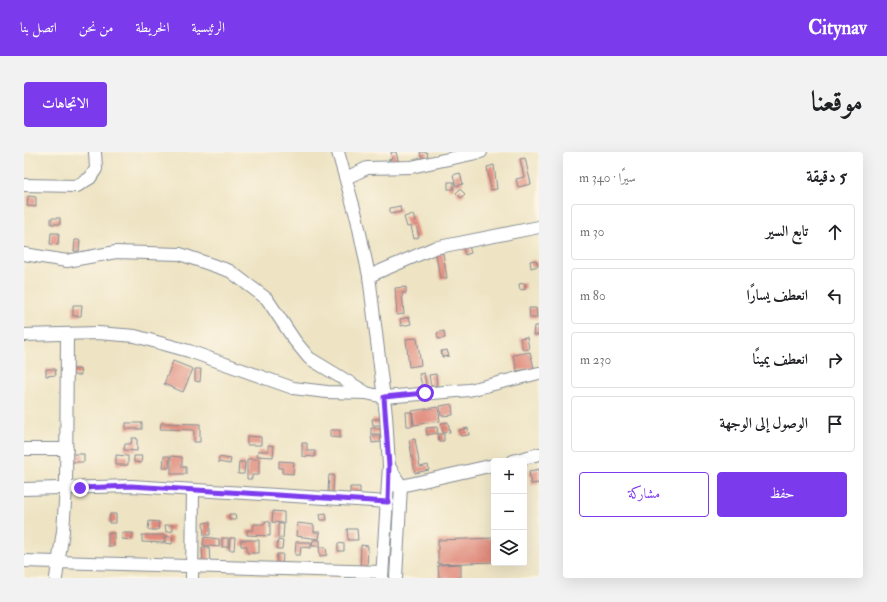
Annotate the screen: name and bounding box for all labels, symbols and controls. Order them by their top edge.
text: Citynav [808,16,867,40]
text: اتصل بنا [20,19,57,36]
text: من نحن [79,19,113,36]
text: الخريطة [135,19,169,36]
text: الرئيسية [191,19,225,36]
button: الاتجاهات [24,82,107,127]
text: موقعنا [811,85,863,120]
text: 5 دقيقة [806,166,847,187]
text: سيرًا · 340 m [579,170,636,186]
icon: ahead [824,221,846,243]
text: تابع السير [766,222,808,241]
text: 30 m [580,224,605,240]
icon: left [824,285,846,307]
text: انعطف يسارًا [747,286,808,305]
text: 80 m [580,288,606,304]
icon: right [824,349,846,371]
text: انعطف يمينًا [753,350,808,369]
text: 230 m [580,352,611,368]
route start [416,384,434,402]
icon: arrive [824,413,846,435]
text: الوصول إلى الوجهة [720,414,808,433]
map controls [491,458,527,566]
button: + [491,458,527,494]
button: مشاركة [579,472,709,517]
button: حفظ [717,472,847,517]
route end [71,479,89,497]
button: − [491,494,527,530]
button: layers [491,530,527,566]

